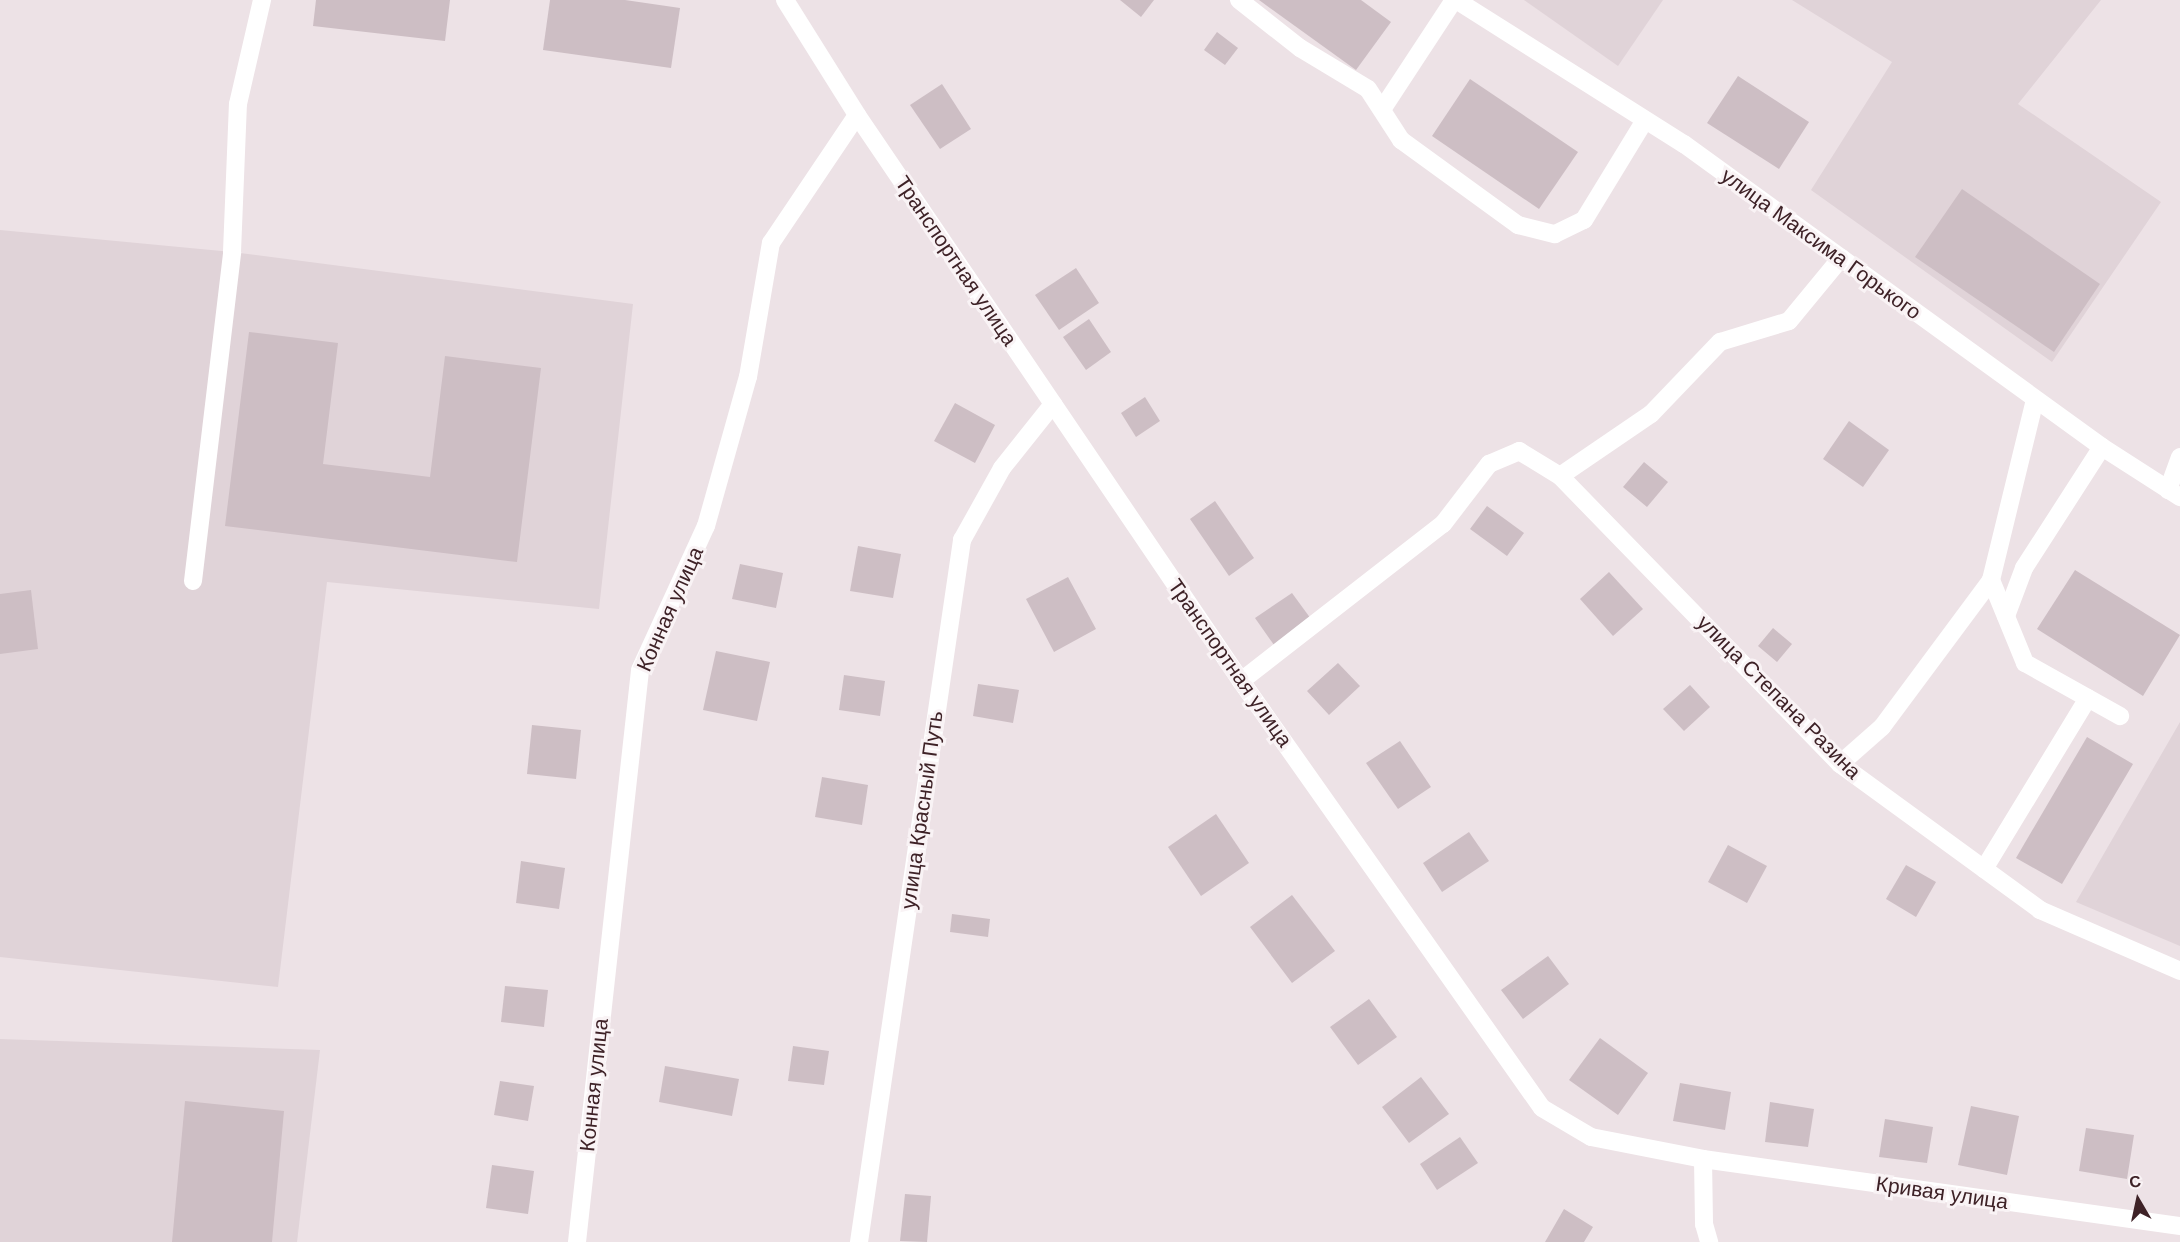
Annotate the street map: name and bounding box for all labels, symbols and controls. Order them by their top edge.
street label: улица Максима Горького [1716,163,1926,325]
street label: Транспортная улица [890,171,1022,351]
street label: Конная улица [631,543,709,675]
street label: Транспортная улица [1163,574,1297,752]
street label: улица Степана Разина [1692,610,1866,784]
street label: улица Красный Путь [896,709,948,911]
street label: Конная улица [574,1017,614,1153]
north arrow [2108,1170,2168,1230]
street label: Кривая улица [1874,1171,2010,1215]
text: С [2128,1172,2142,1191]

